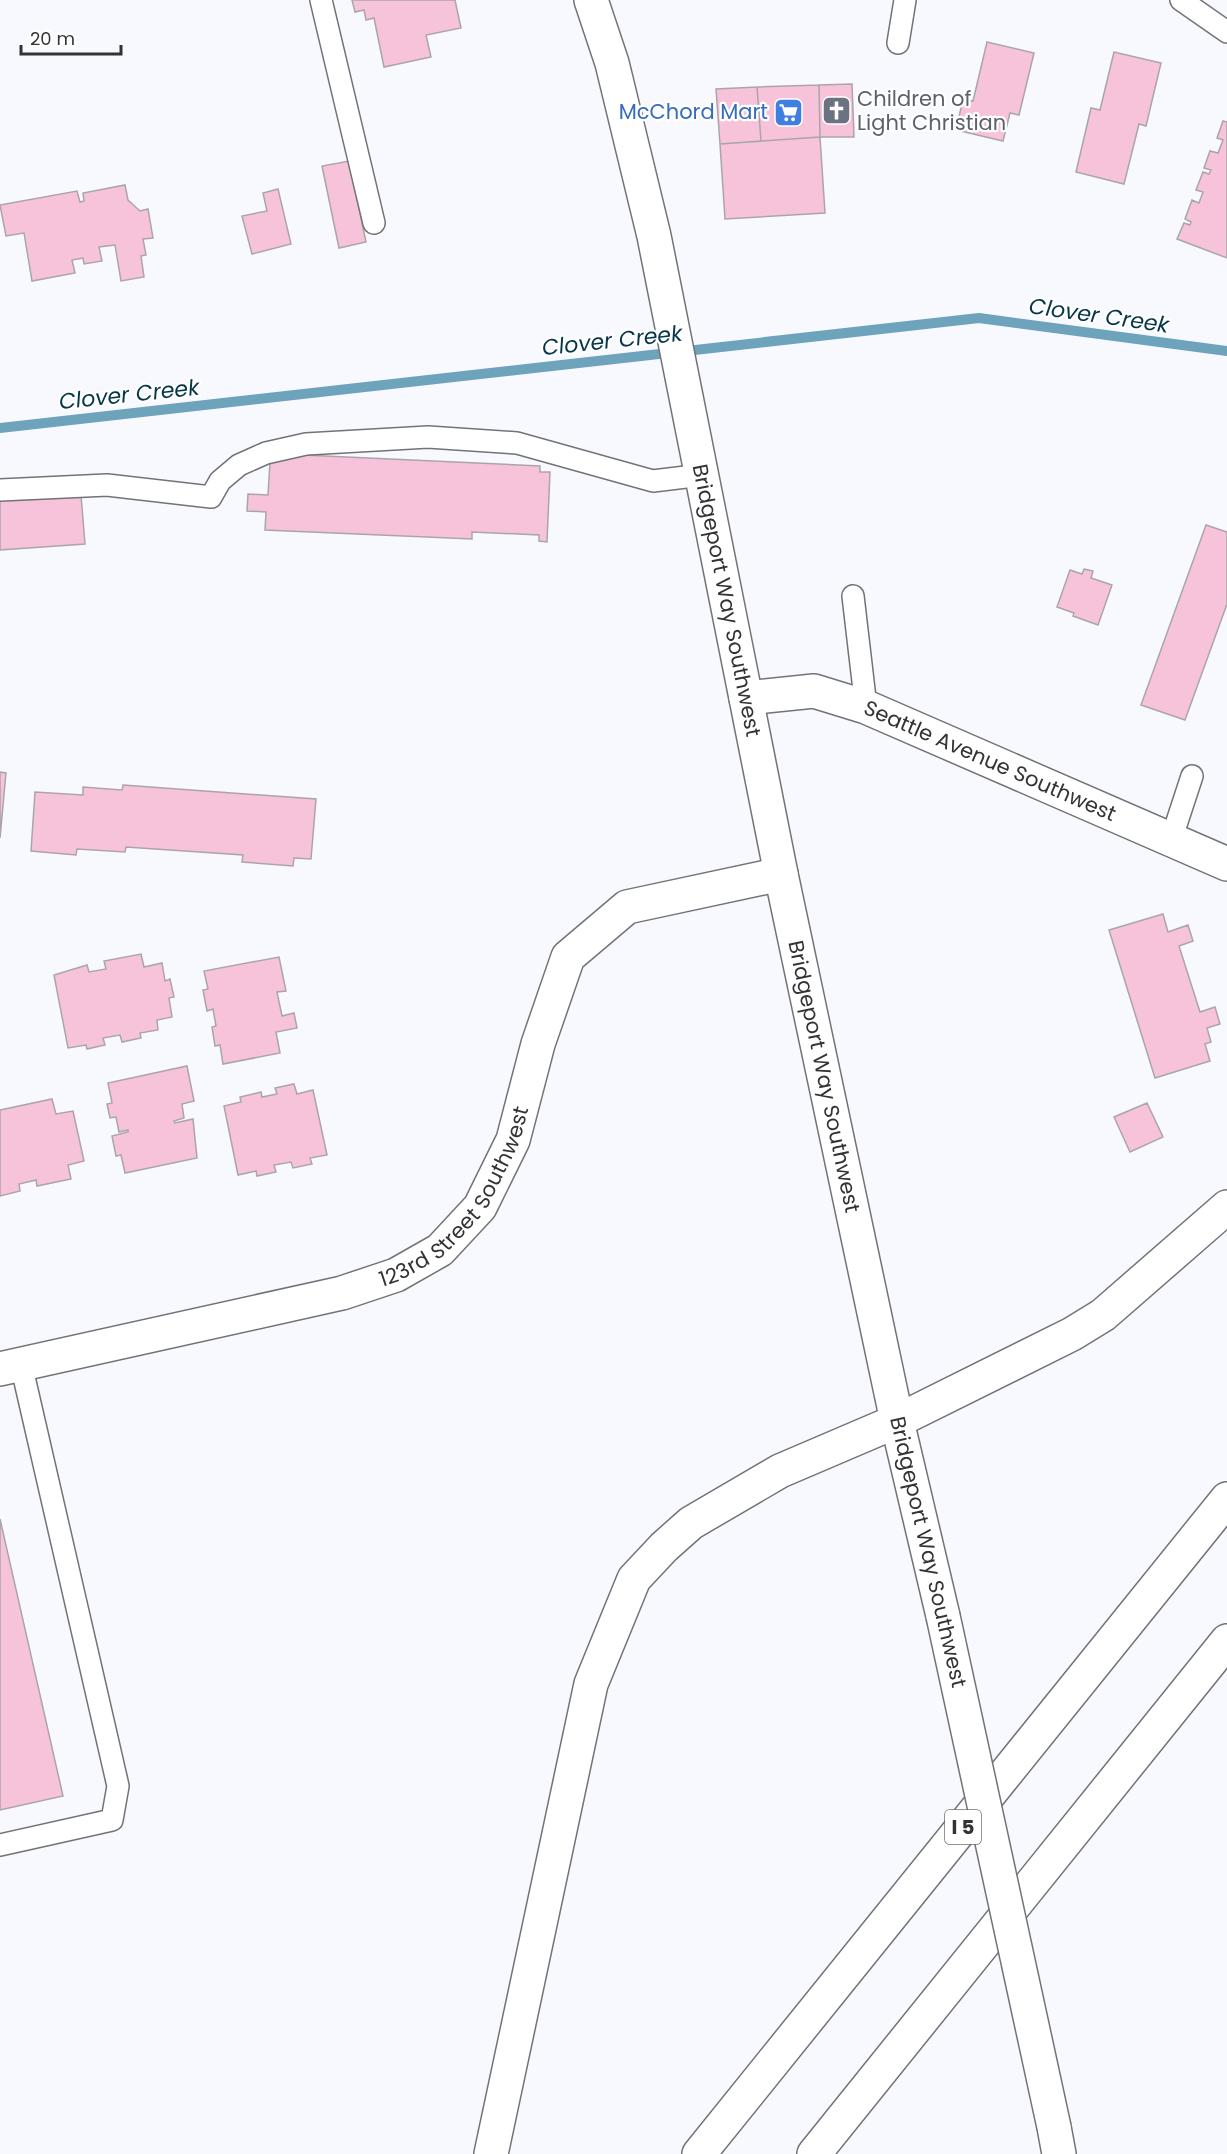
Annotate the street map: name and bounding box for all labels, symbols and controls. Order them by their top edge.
scale bar [21,18,122,56]
text: 20 m [30,26,75,51]
place label: Children of Light Christian [857,84,1006,137]
church icon: Children of Light Christian [820,95,852,127]
supermarket icon: McChord Mart [773,96,805,128]
place label: McChord Mart [619,97,768,126]
water label: Clover Creek [1027,290,1173,341]
water label: Clover Creek [540,318,685,363]
water label: Clover Creek [57,372,202,417]
street label: Bridgeport Way Southwest [686,461,768,739]
street label: Seattle Avenue Southwest [860,693,1121,828]
street label: Bridgeport Way Southwest [781,938,867,1215]
street label: 123rd Street Southwest [375,1103,535,1294]
street label: Bridgeport Way Southwest [883,1414,974,1690]
road number: I 5 [945,1810,981,1844]

